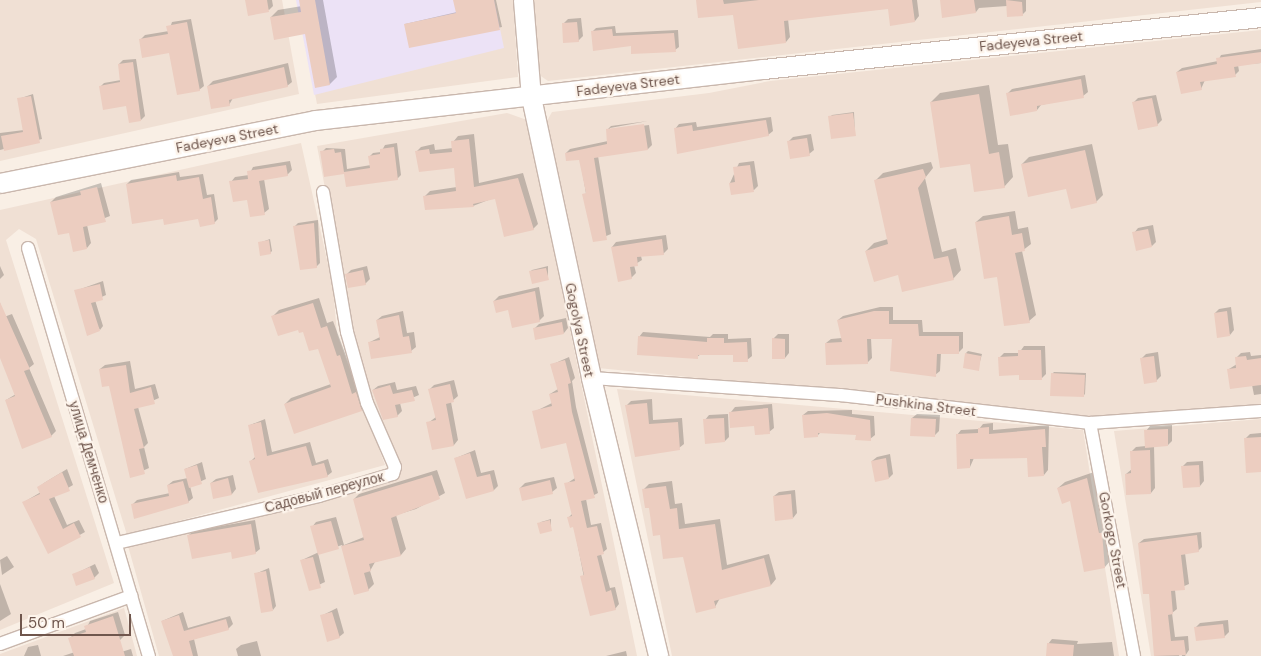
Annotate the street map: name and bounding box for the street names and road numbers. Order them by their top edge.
street label: Fadeyeva Street [978,27,1084,55]
street label: Fadeyeva Street [575,70,681,100]
street label: Fadeyeva Street [174,120,280,156]
street label: Gogolya Street [562,281,598,379]
street label: Pushkina Street [875,391,977,419]
street label: улица Демченко [65,399,113,505]
street label: Садовый переулок [263,468,385,516]
street label: Gorkogo Street [1095,490,1131,590]

